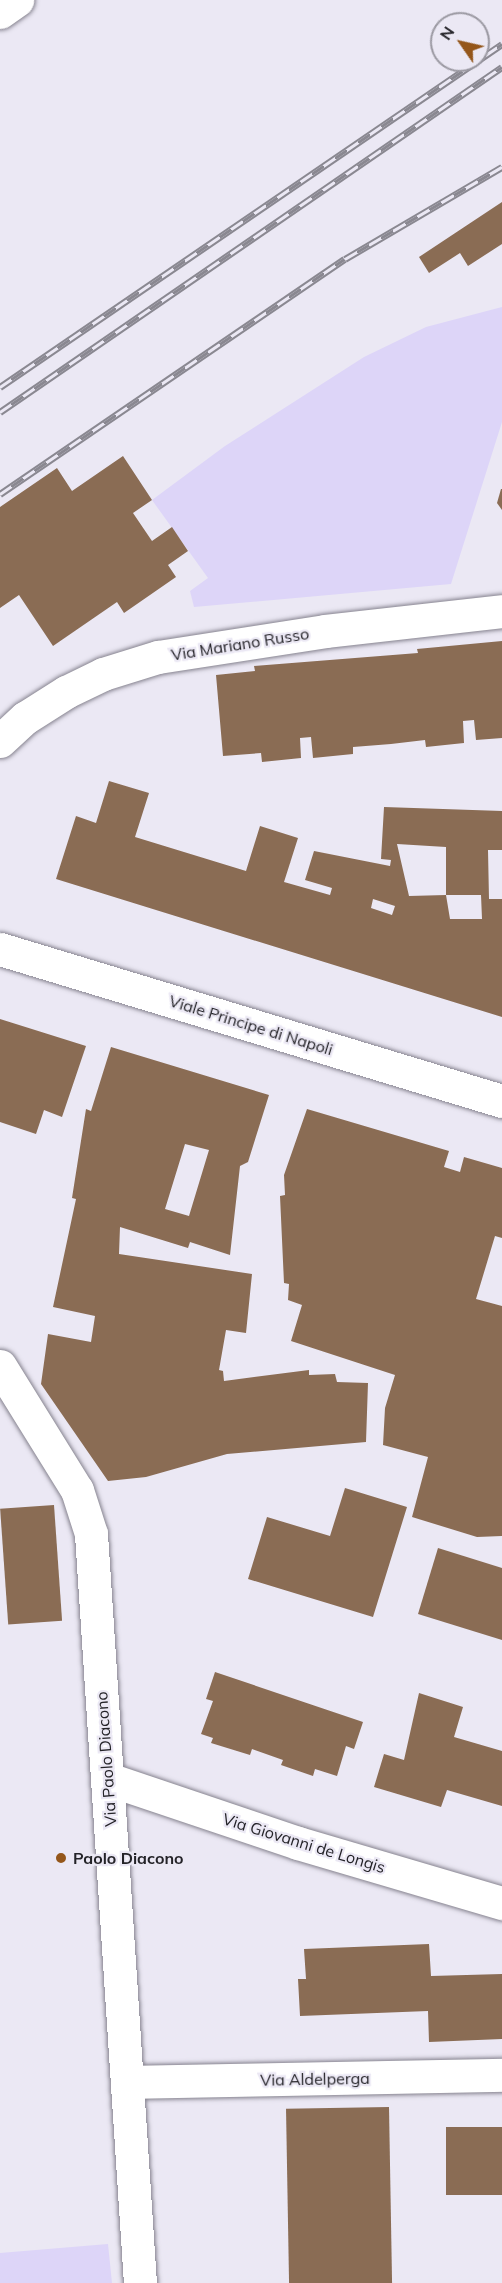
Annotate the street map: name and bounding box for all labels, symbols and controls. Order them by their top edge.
north arrow [430,12,490,72]
text: N [435,22,458,44]
street label: Via Mariano Russo [170,624,310,664]
street label: Viale Principe di Napoli [167,991,335,1059]
street label: Via Paolo Diacono [92,1691,120,1827]
street label: Via Giovanni de Longis [220,1809,388,1877]
place label: Paolo Diacono [73,1848,183,1868]
marker: Paolo Diacono [54,1851,68,1865]
street label: Via Aldelperga [260,2068,370,2090]

